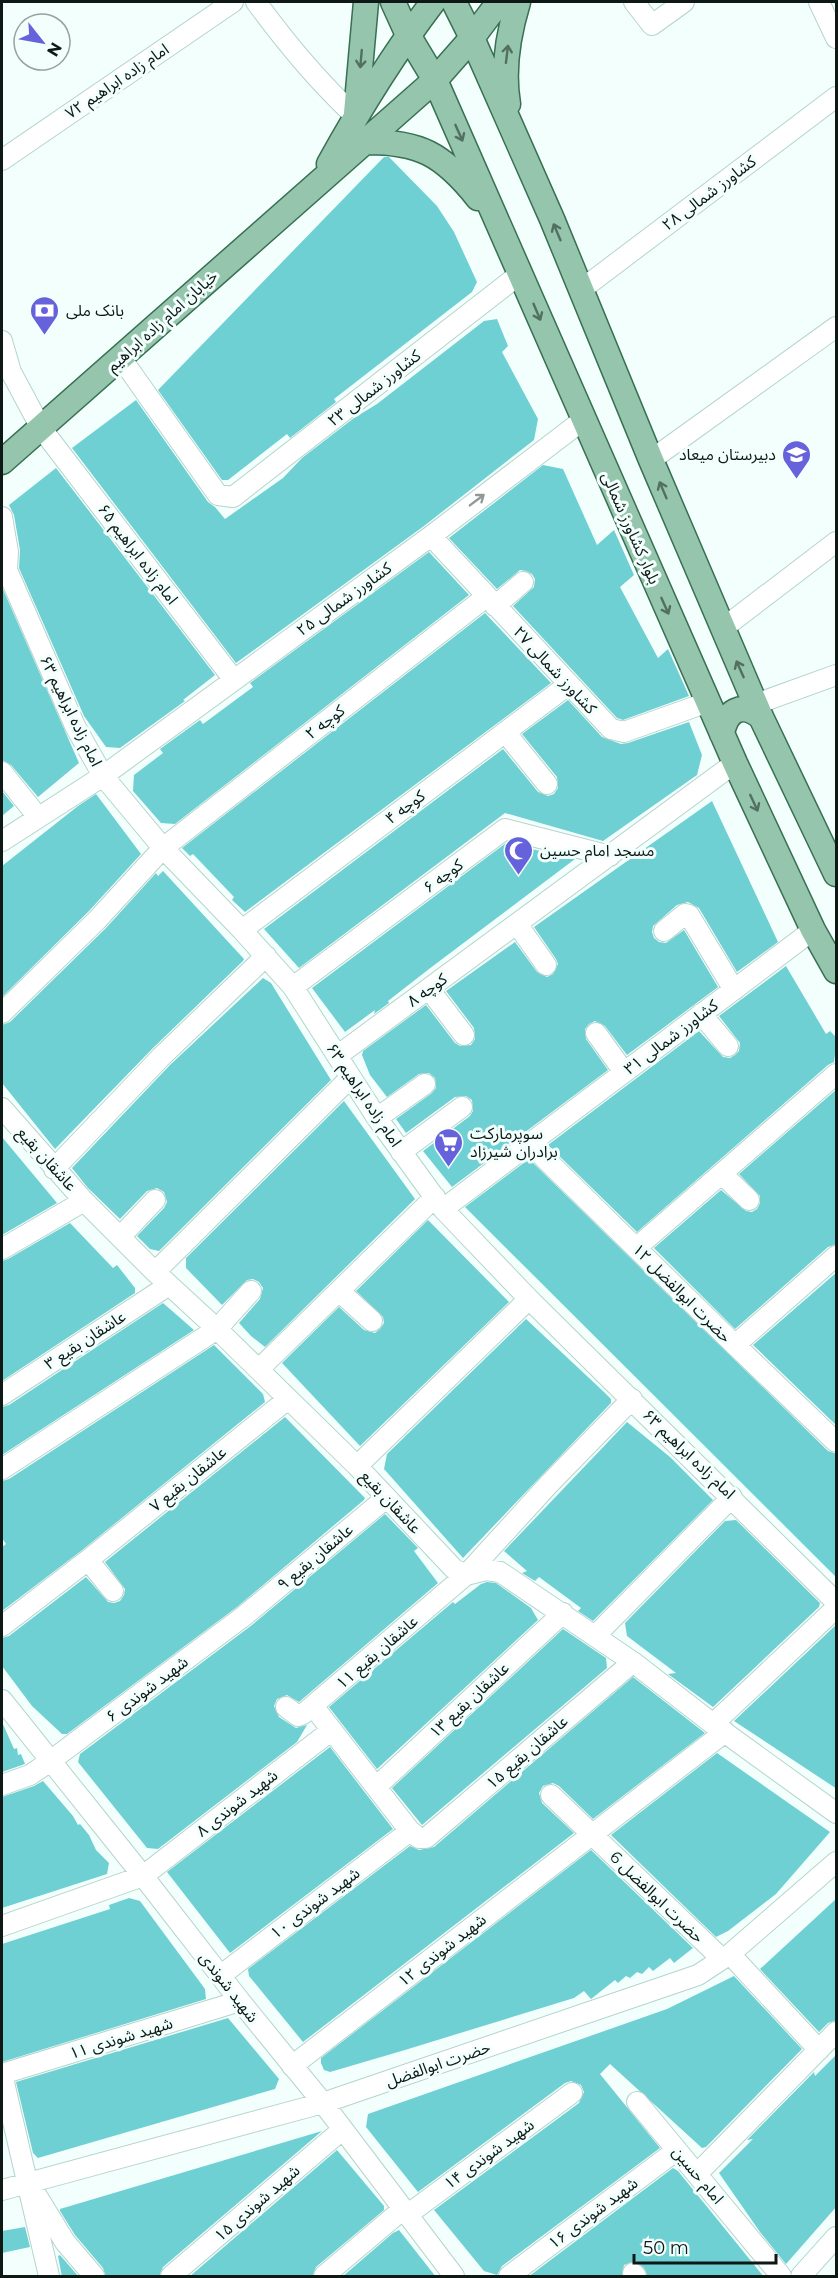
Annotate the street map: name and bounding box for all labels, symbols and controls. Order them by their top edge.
north arrow [12,12,72,72]
text: N [43,39,66,60]
street label: امام زاده ابراهیم ۷۲ [62,39,174,125]
one-way arrow [502,44,513,64]
one-way arrow [355,48,366,68]
one-way arrow [454,123,465,142]
street label: کشاورز شمالی ۲۸ [658,151,760,235]
one-way arrow [551,223,562,241]
street label: خیابان امام زاده ابراهیم [103,266,223,378]
bank icon: بانک ملی [29,294,61,336]
place label: بانک ملی [66,301,124,320]
one-way arrow [532,303,543,321]
street label: کشاورز شمالی ۲۳ [324,346,425,430]
school or university icon: دبیرستان میعاد [781,438,813,480]
place label: دبیرستان میعاد [679,445,776,464]
street label: بلوار کشاورز شمالی [598,469,664,587]
one-way arrow [657,481,669,499]
one-way arrow [469,494,485,507]
street label: امام زاده ابراهیم ۶۵ [92,500,182,610]
street label: کشاورز شمالی ۲۵ [293,558,396,640]
one-way arrow [660,596,672,614]
street label: کشاورز شمالی ۲۷ [510,622,601,718]
street label: امام زاده ابراهیم ۶۳ [33,653,106,771]
one-way arrow [734,660,745,679]
street label: کوچه ۲ [302,701,349,744]
street label: کوچه ۴ [381,786,430,829]
one-way arrow [749,794,760,812]
mosque icon: مسجد امام حسین [503,834,535,876]
place label: مسجد امام حسین [540,841,654,863]
street label: کوچه ۶ [419,855,468,898]
street label: کوچه ۸ [403,969,452,1012]
street label: کشاورز شمالی ۳۱ [620,995,722,1079]
street label: امام زاده ابراهیم ۶۳ [320,1040,406,1152]
street label: عاشقان بقیع [11,1123,81,1197]
place label: سوپرمارکت برادران شیرزاد [470,1124,558,1161]
supermarket icon: سوپرمارکت برادران شیرزاد [433,1126,465,1168]
street label: حضرت ابوالفضل ۱۲ [629,1240,735,1346]
street label: عاشقان بقیع ۳ [41,1307,131,1376]
street label: امام زاده ابراهیم ۶۳ [637,1405,739,1505]
street label: عاشقان بقیع ۷ [146,1442,232,1518]
street label: عاشقان بقیع [355,1466,425,1540]
street label: عاشقان بقیع ۹ [273,1520,359,1596]
street label: عاشقان بقیع ۱۱ [332,1611,424,1695]
street label: شهید شوندی ۶ [102,1652,192,1726]
street label: عاشقان بقیع ۱۳ [425,1658,515,1744]
street label: عاشقان بقیع ۱۵ [482,1711,574,1795]
street label: شهید شوندی ۸ [193,1765,281,1841]
street label: حضرت ابوالفضل 6 [606,1847,708,1947]
street label: شهید شوندی ۱۰ [267,1863,363,1943]
street label: شهید شوندی ۱۲ [394,1910,490,1990]
street label: شهید شوندی [196,1948,262,2026]
street label: شهید شوندی ۱۱ [67,2013,175,2063]
street label: حضرت ابوالفضل [383,2037,493,2091]
street label: شهید شوندی ۱۴ [440,2115,538,2193]
street label: امام حسین [666,2142,728,2210]
street label: شهید شوندی ۱۵ [210,2161,304,2245]
street label: شهید شوندی ۱۶ [545,2173,641,2253]
scale bar [634,2227,776,2265]
text: 50 m [643,2237,689,2259]

